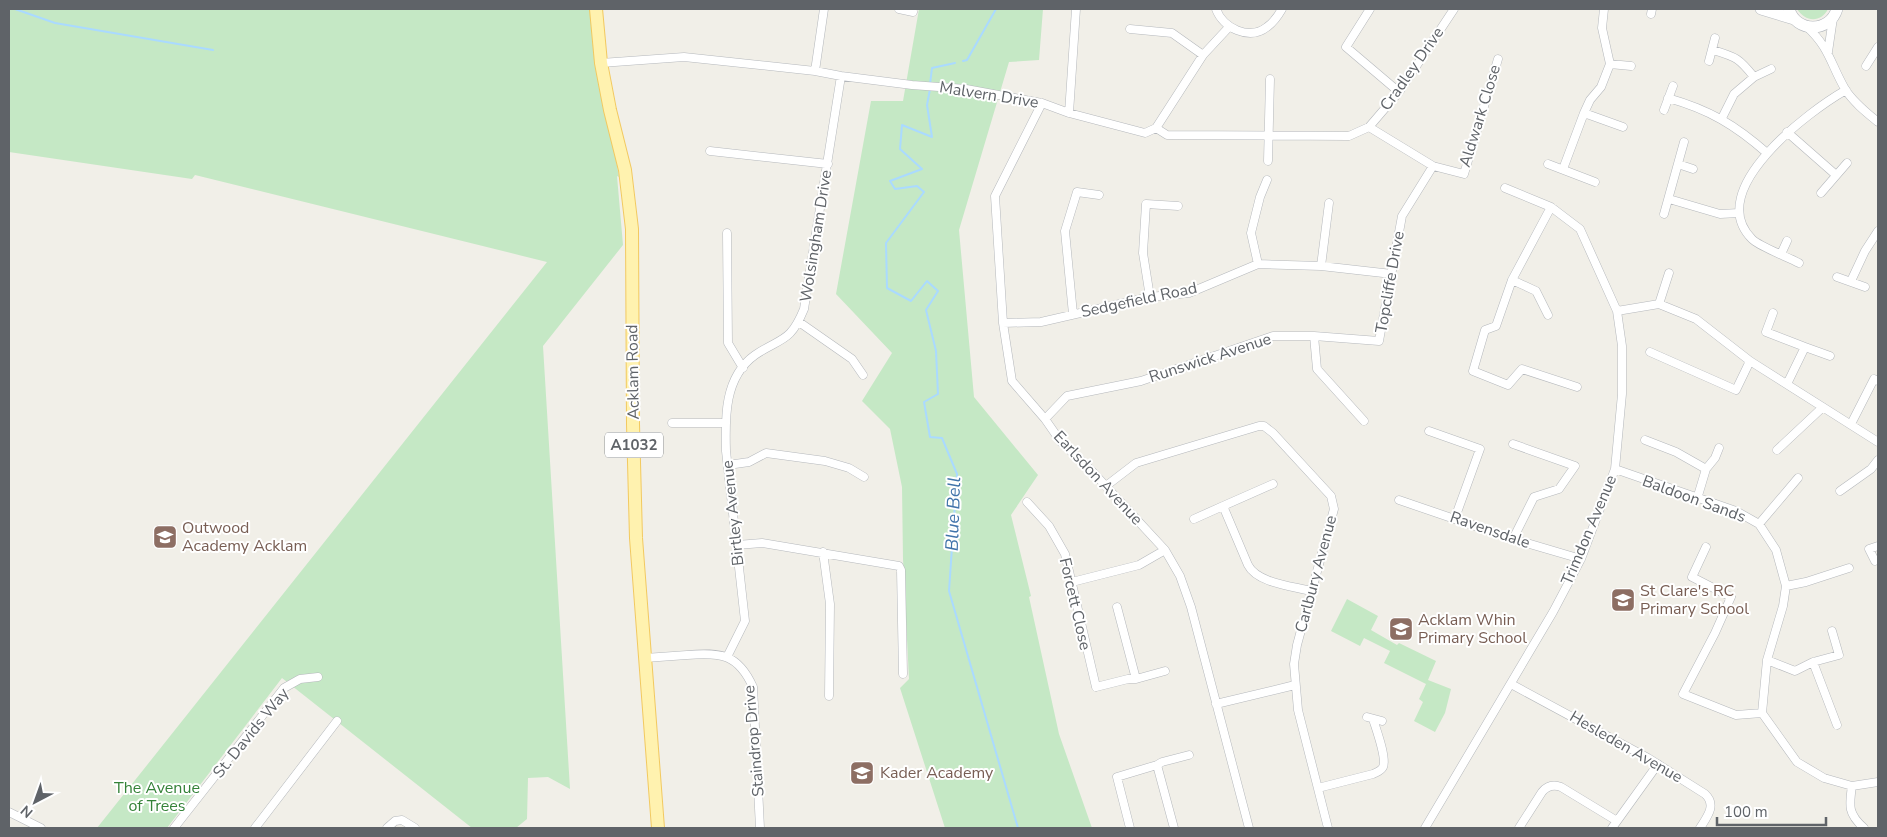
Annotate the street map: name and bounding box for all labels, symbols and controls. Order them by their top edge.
street label: Cradley Drive [1375,23,1449,115]
street label: Aldwark Close [1454,62,1506,170]
street label: Malvern Drive [938,76,1040,114]
street label: Wolsingham Drive [795,168,837,304]
street label: Topcliffe Drive [1370,229,1410,335]
street label: Sedgefield Road [1079,277,1199,323]
street label: Acklam Road [621,324,645,420]
street label: Runswick Avenue [1146,328,1274,388]
street label: Earlsdon Avenue [1048,426,1148,530]
road number: A1032 [605,432,663,458]
street label: Birtley Avenue [717,459,749,567]
street label: Baldoon Sands [1639,470,1749,528]
street label: Trimdon Avenue [1556,472,1622,588]
water label: Blue Bell [940,477,966,551]
street label: Ravensdale [1447,506,1533,554]
street label: Carlbury Avenue [1290,513,1342,635]
place label: Outwood Academy Acklam [182,517,307,557]
school or university icon: Outwood Academy Acklam [152,524,178,550]
street label: Forcett Close [1054,556,1096,652]
place label: St Clare's RC Primary School [1640,580,1749,620]
school or university icon: St Clare's RC Primary School [1610,587,1636,613]
place label: Acklam Whin Primary School [1418,609,1527,649]
school or university icon: Acklam Whin Primary School [1388,616,1414,642]
street label: St. Davids Way [208,683,295,783]
street label: Staindrop Drive [738,684,770,798]
street label: Hesleden Avenue [1565,706,1687,788]
school or university icon: Kader Academy [849,760,875,786]
place label: Kader Academy [880,762,994,784]
north arrow [10,777,60,827]
park label: The Avenue of Trees [114,777,200,817]
scale bar [1717,794,1826,826]
text: N [17,801,37,822]
text: 100 m [1724,802,1768,822]

